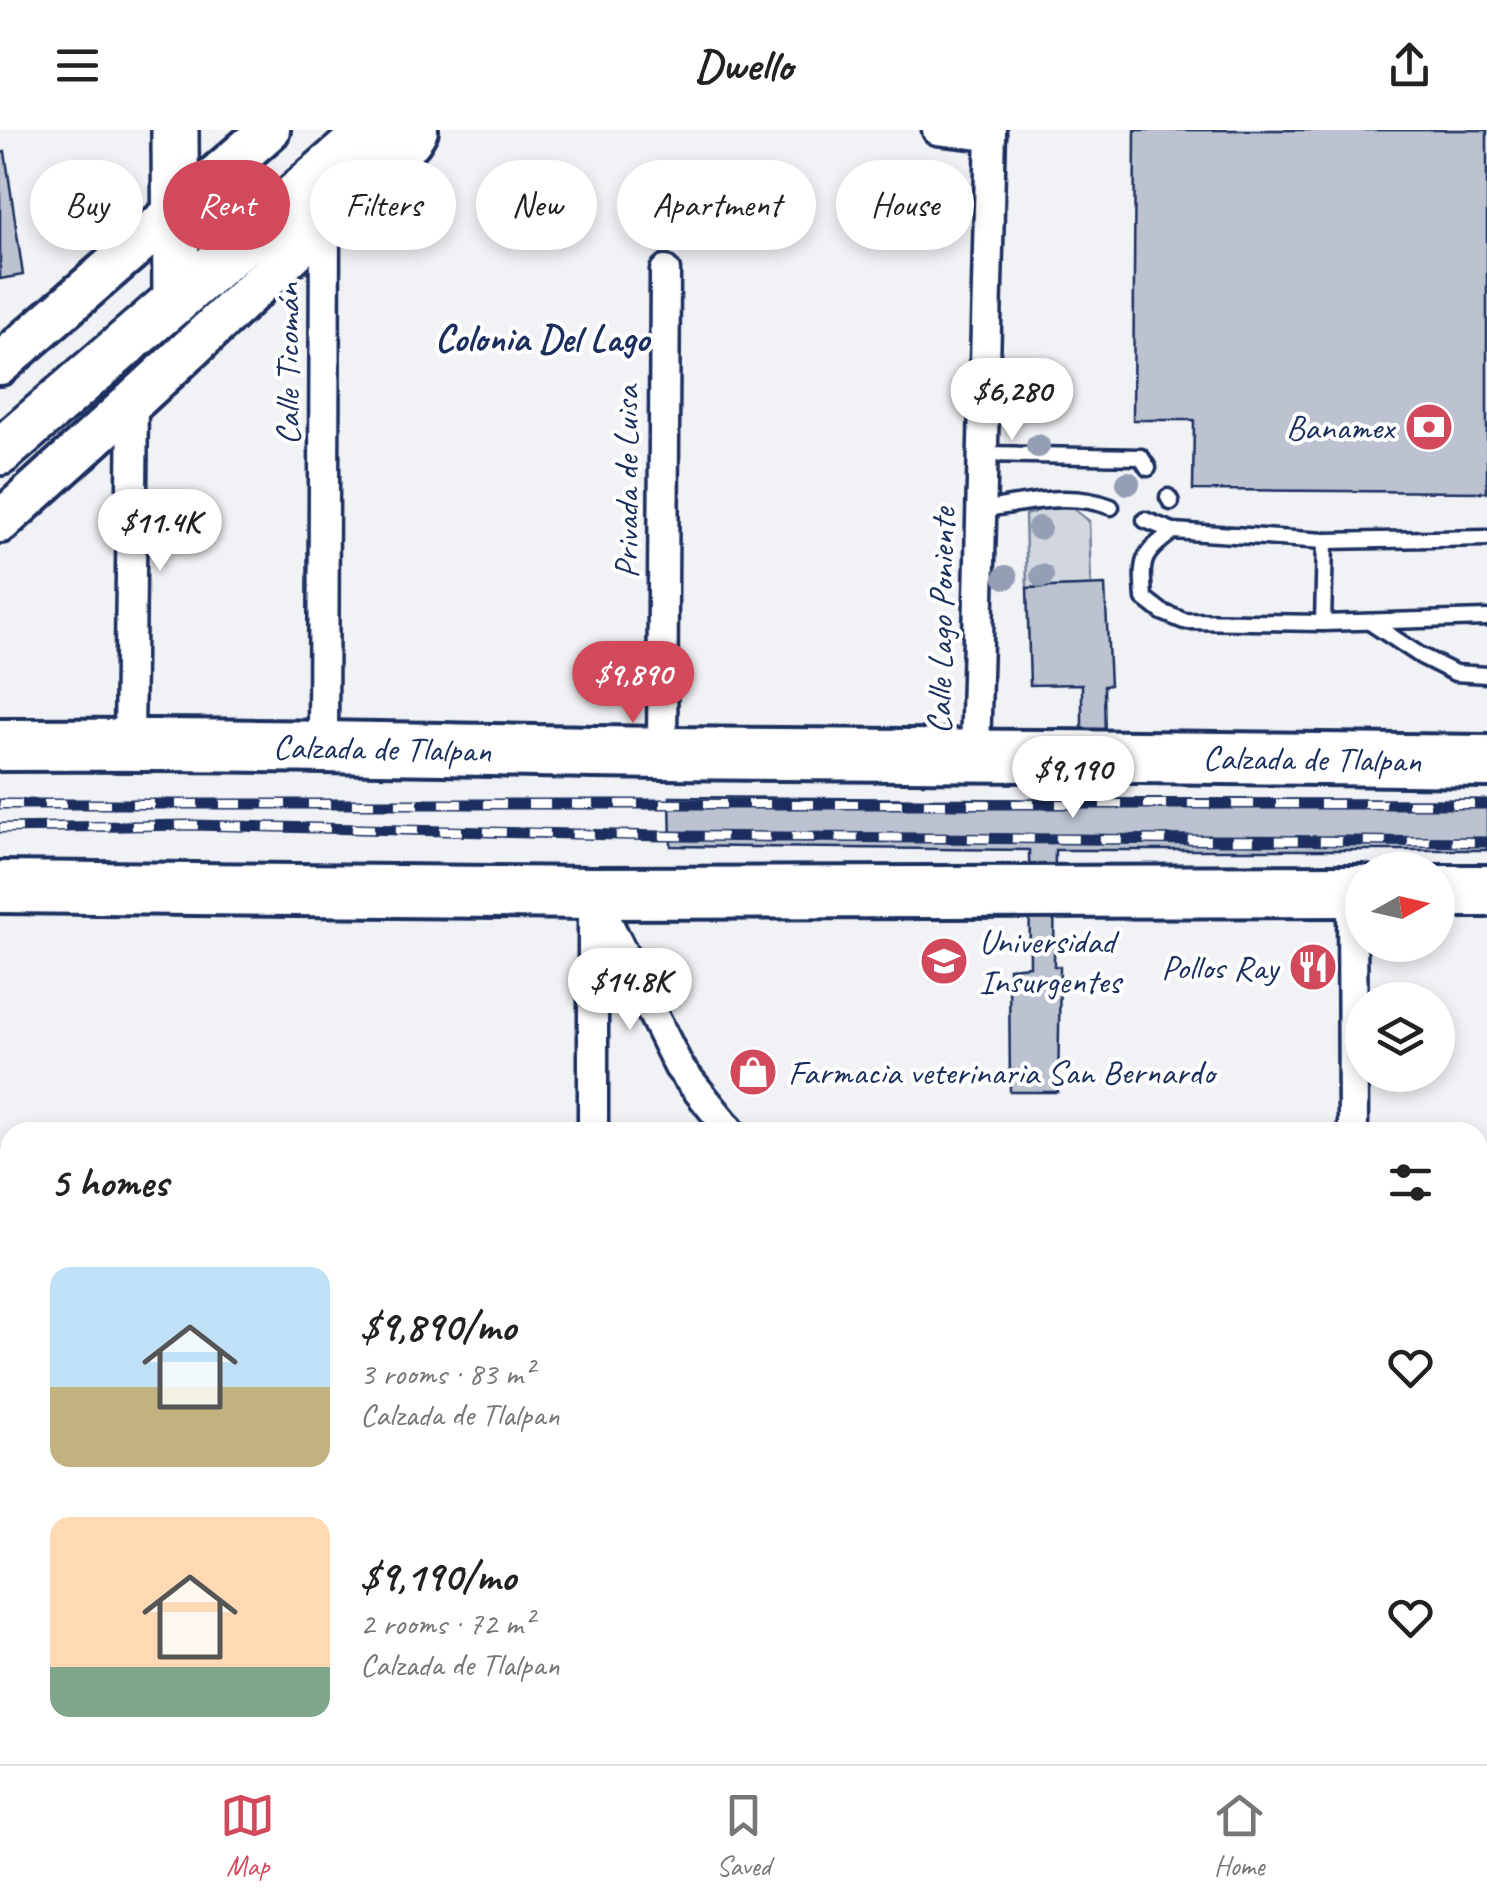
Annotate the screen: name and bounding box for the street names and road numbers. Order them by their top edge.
street label: Calle Ticomán [265,282,310,445]
street label: Privada de Luisa [604,383,649,579]
street label: Calle Lago Poniente [917,505,966,734]
street label: Calzada de Tlalpan [273,724,492,773]
street label: Calzada de Tlalpan [1203,735,1422,782]

